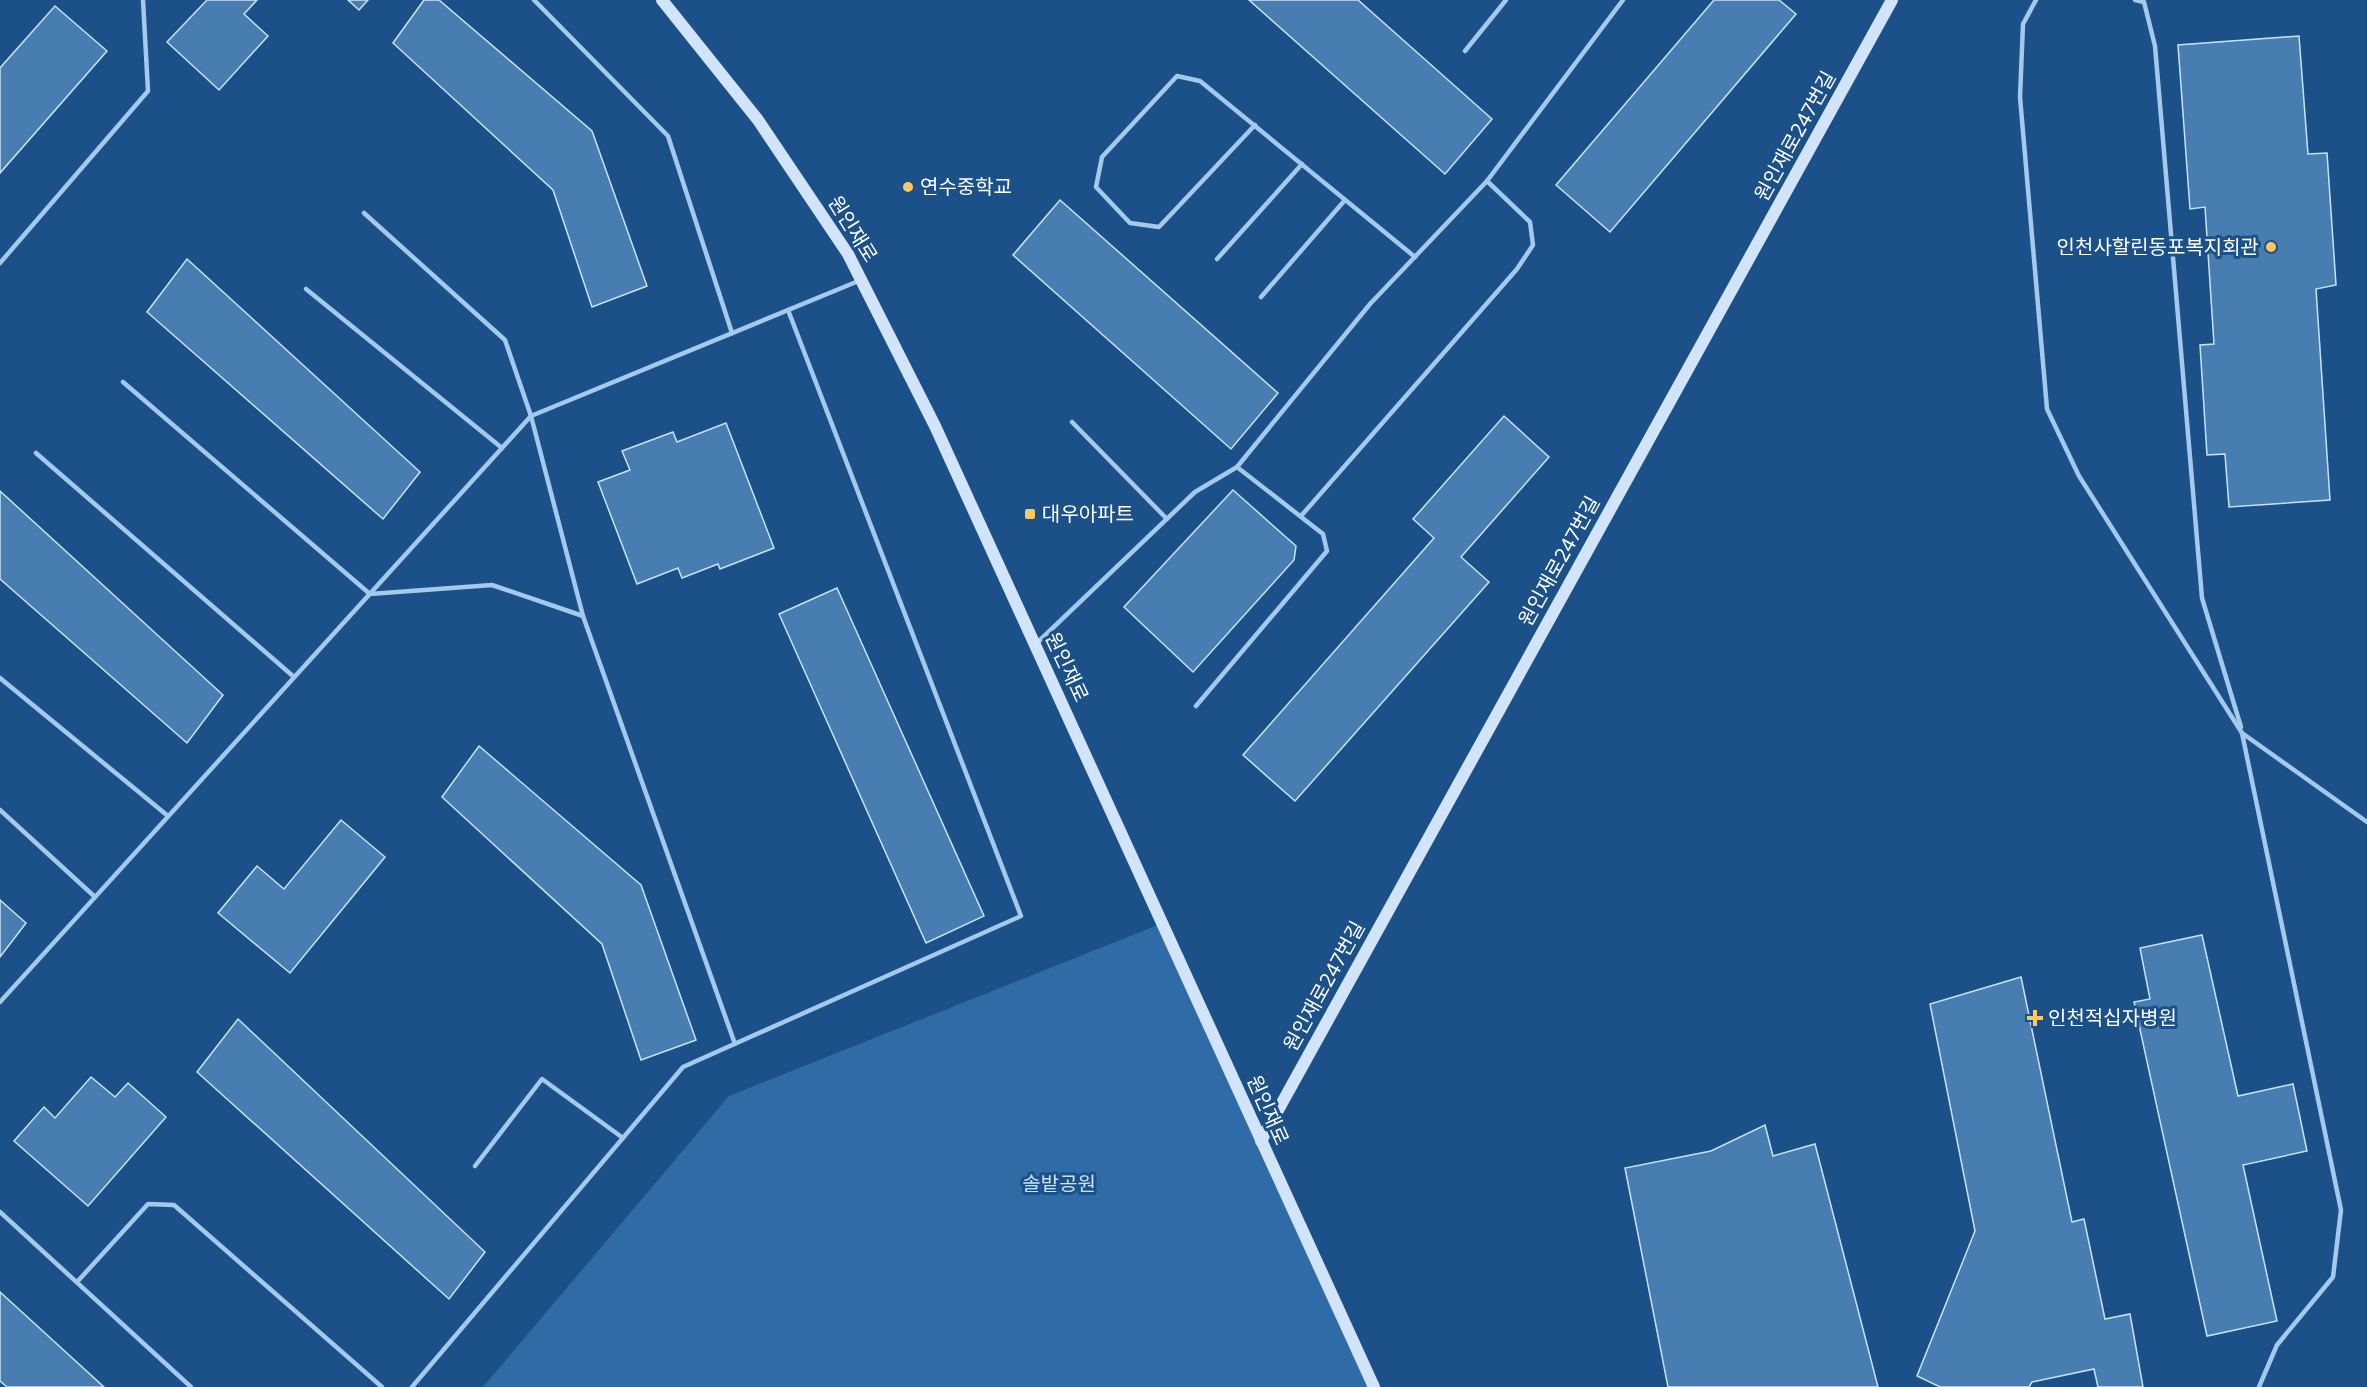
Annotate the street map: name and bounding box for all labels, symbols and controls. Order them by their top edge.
street label: 원인재로247번길 [1748,66,1841,206]
place label: 연수중학교 [920,173,1012,200]
marker: 연수중학교 [901,180,915,194]
street label: 원인재로 [822,190,884,267]
place label: 인천사할린동포복지회관 [2057,233,2259,260]
marker: 인천사할린동포복지회관 [2264,240,2278,254]
street label: 원인재로247번길 [1512,491,1605,631]
place label: 대우아파트 [1042,500,1134,527]
marker: 대우아파트 [1023,507,1037,521]
street label: 원인재로 [1040,628,1095,706]
street label: 원인재로247번길 [1277,916,1370,1056]
place label: 인천적십자병원 [2048,1004,2177,1031]
marker: 인천적십자병원 [2026,1009,2044,1027]
street label: 원인재로 [1241,1071,1296,1149]
park label: 솔밭공원 [1022,1170,1096,1197]

